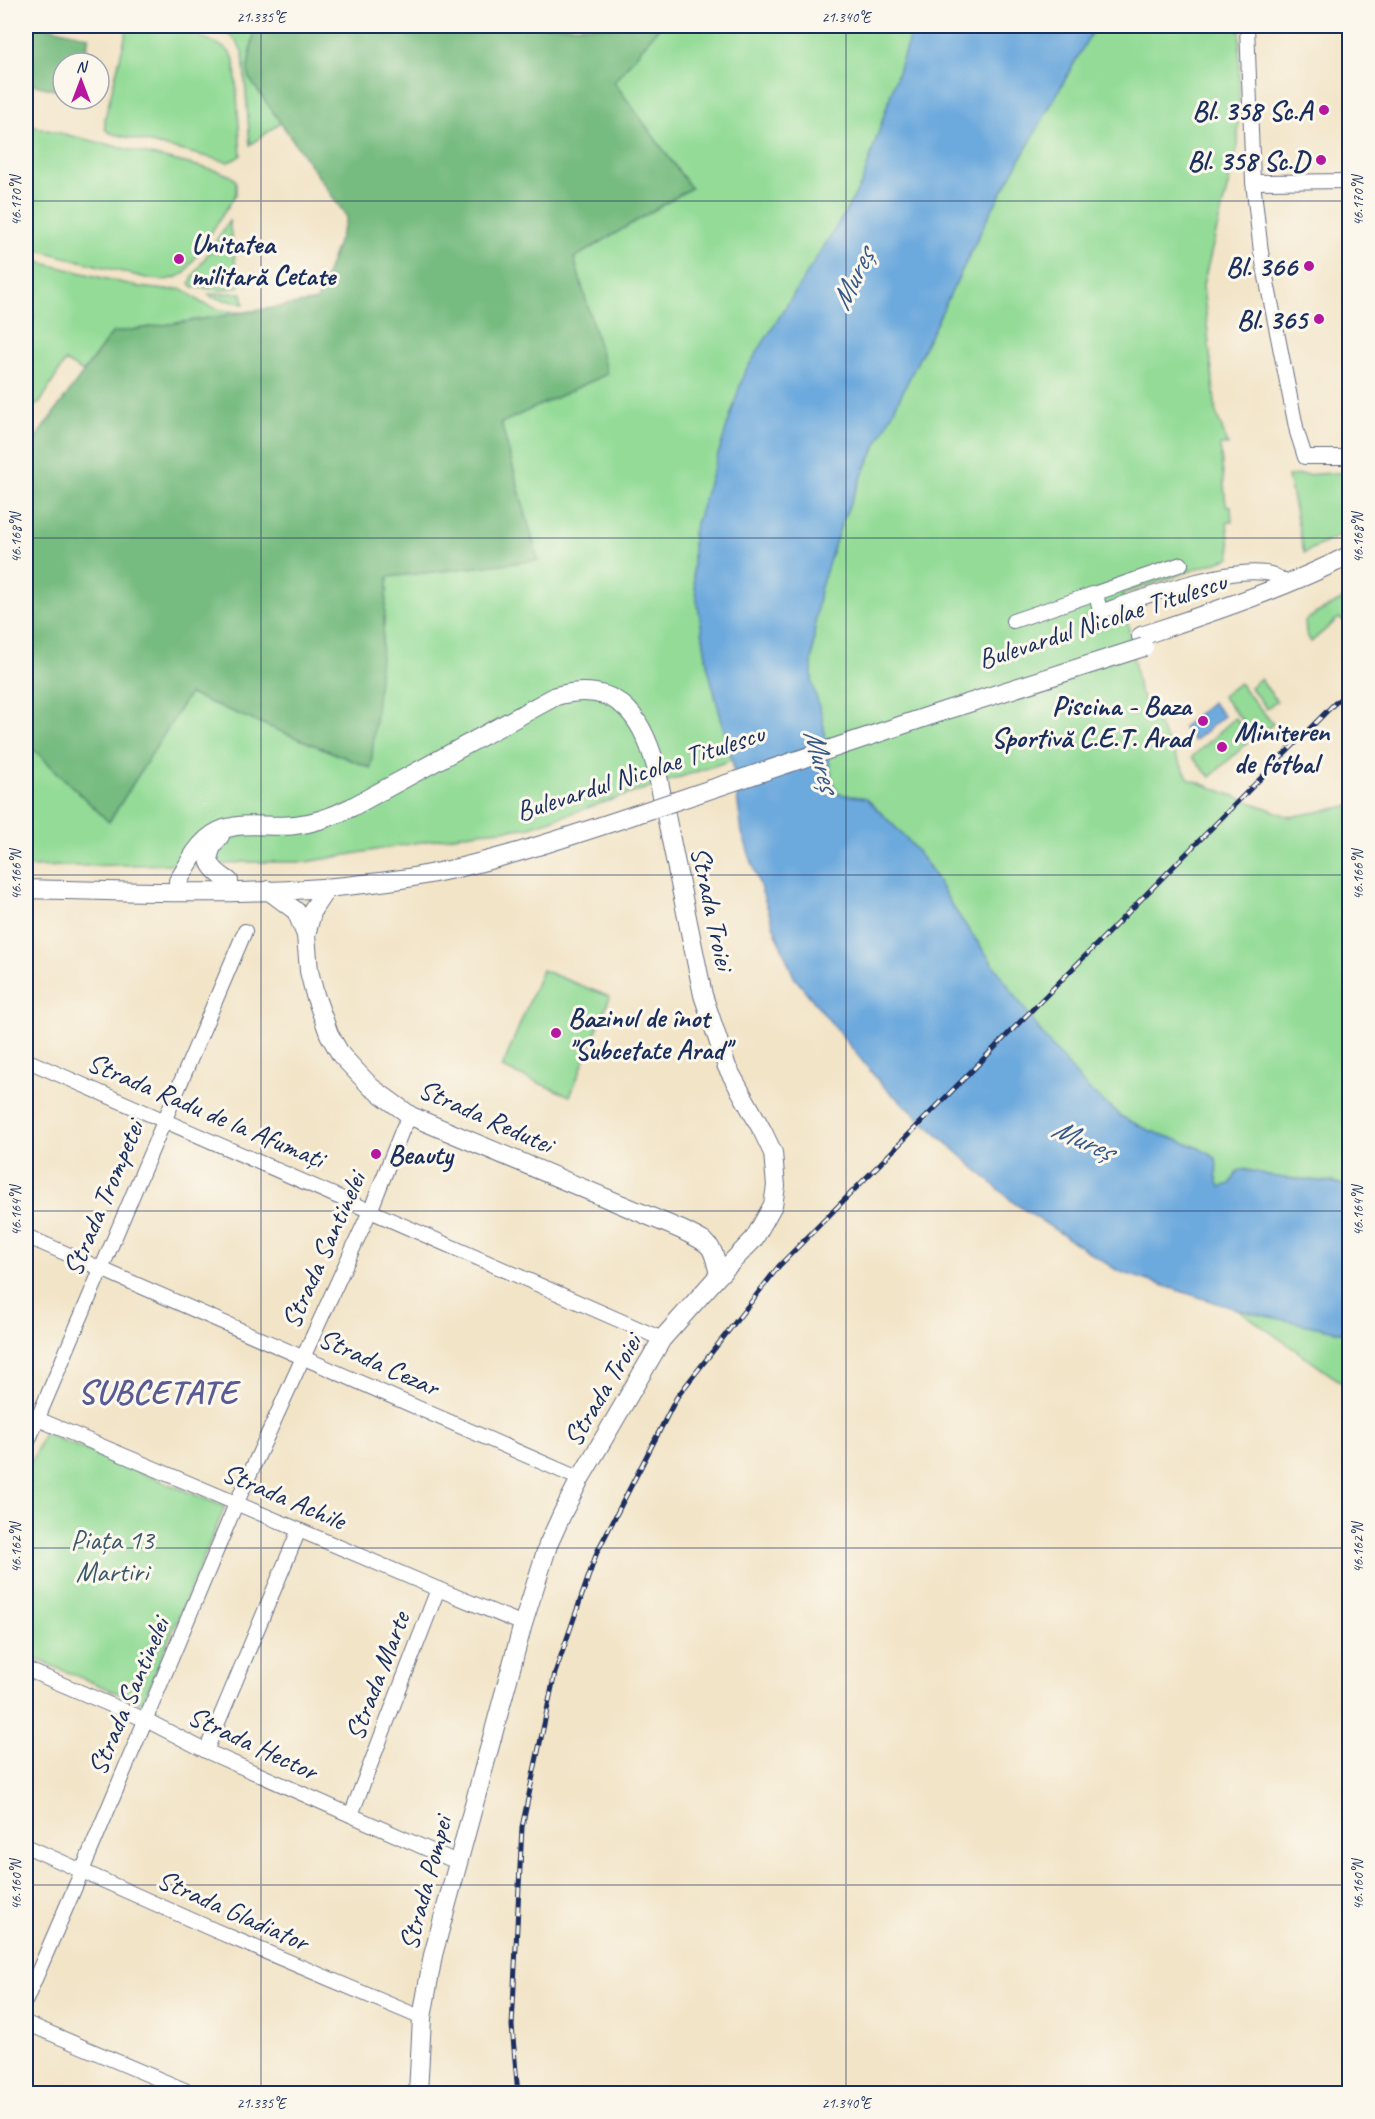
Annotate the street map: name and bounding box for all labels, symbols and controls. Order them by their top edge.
text: 21.335°E [237,8,288,27]
text: 21.340°E [822,8,873,27]
north arrow [51,51,111,111]
text: N [76,57,89,77]
place label: Bl. 358 Sc.A [1192,93,1314,128]
marker: Bl. 358 Sc.A [1317,103,1331,117]
place label: Bl. 358 Sc.D [1187,143,1313,178]
marker: Bl. 358 Sc.D [1314,153,1328,167]
text: 46.170°N [7,173,26,226]
text: 46.170°N [1349,173,1368,226]
place label: Unitatea militară Cetate [191,226,338,293]
water label: Mureș [821,237,885,316]
place label: Bl. 366 [1226,249,1299,284]
marker: Unitatea militară Cetate [172,252,186,266]
marker: Bl. 366 [1302,259,1316,273]
place label: Bl. 365 [1237,302,1310,337]
marker: Bl. 365 [1312,312,1326,326]
text: 46.168°N [7,510,26,563]
text: 46.168°N [1349,510,1368,563]
street label: Bulevardul Nicolae Titulescu [973,563,1232,677]
place label: Piscina - Baza Sportivă C.E.T. Arad [991,688,1196,755]
marker: Piscina - Baza Sportivă C.E.T. Arad [1196,714,1210,728]
place label: Miniteren de fotbal [1234,714,1331,781]
street label: Bulevardul Nicolae Titulescu [511,715,770,829]
water label: Mureș [795,724,851,801]
marker: Miniteren de fotbal [1215,740,1229,754]
street label: Strada Troiei [683,843,744,976]
text: 46.166°N [7,847,26,900]
text: 46.166°N [1349,847,1368,900]
place label: Bazinul de înot "Subcetate Arad" [568,1000,736,1067]
marker: Bazinul de înot "Subcetate Arad" [549,1026,563,1040]
street label: Strada Radu de la Afumați [82,1044,333,1177]
street label: Strada Redutei [413,1071,562,1163]
water label: Mureș [1046,1109,1125,1172]
street label: Strada Trompetei [55,1111,153,1281]
place label: Beauty [388,1137,455,1173]
marker: Beauty [369,1147,383,1161]
street label: Strada Santinelei [273,1163,375,1334]
text: 46.164°N [7,1183,26,1236]
text: 46.164°N [1349,1183,1368,1236]
street label: Strada Cezar [313,1320,446,1405]
street label: Strada Troiei [555,1324,651,1453]
district label: SUBCETATE [78,1370,242,1413]
street label: Strada Achile [217,1454,353,1538]
text: 46.162°N [7,1520,26,1573]
text: 46.162°N [1349,1520,1368,1573]
park label: Piața 13 Martiri [70,1522,156,1589]
street label: Strada Marte [336,1605,418,1745]
street label: Strada Santinelei [79,1609,178,1780]
street label: Strada Hector [183,1698,325,1789]
street label: Strada Pompei [390,1808,461,1954]
text: 46.160°N [7,1857,26,1910]
text: 46.160°N [1349,1857,1368,1910]
street label: Strada Gladiator [152,1861,317,1960]
text: 21.335°E [237,2094,288,2113]
text: 21.340°E [822,2094,873,2113]

